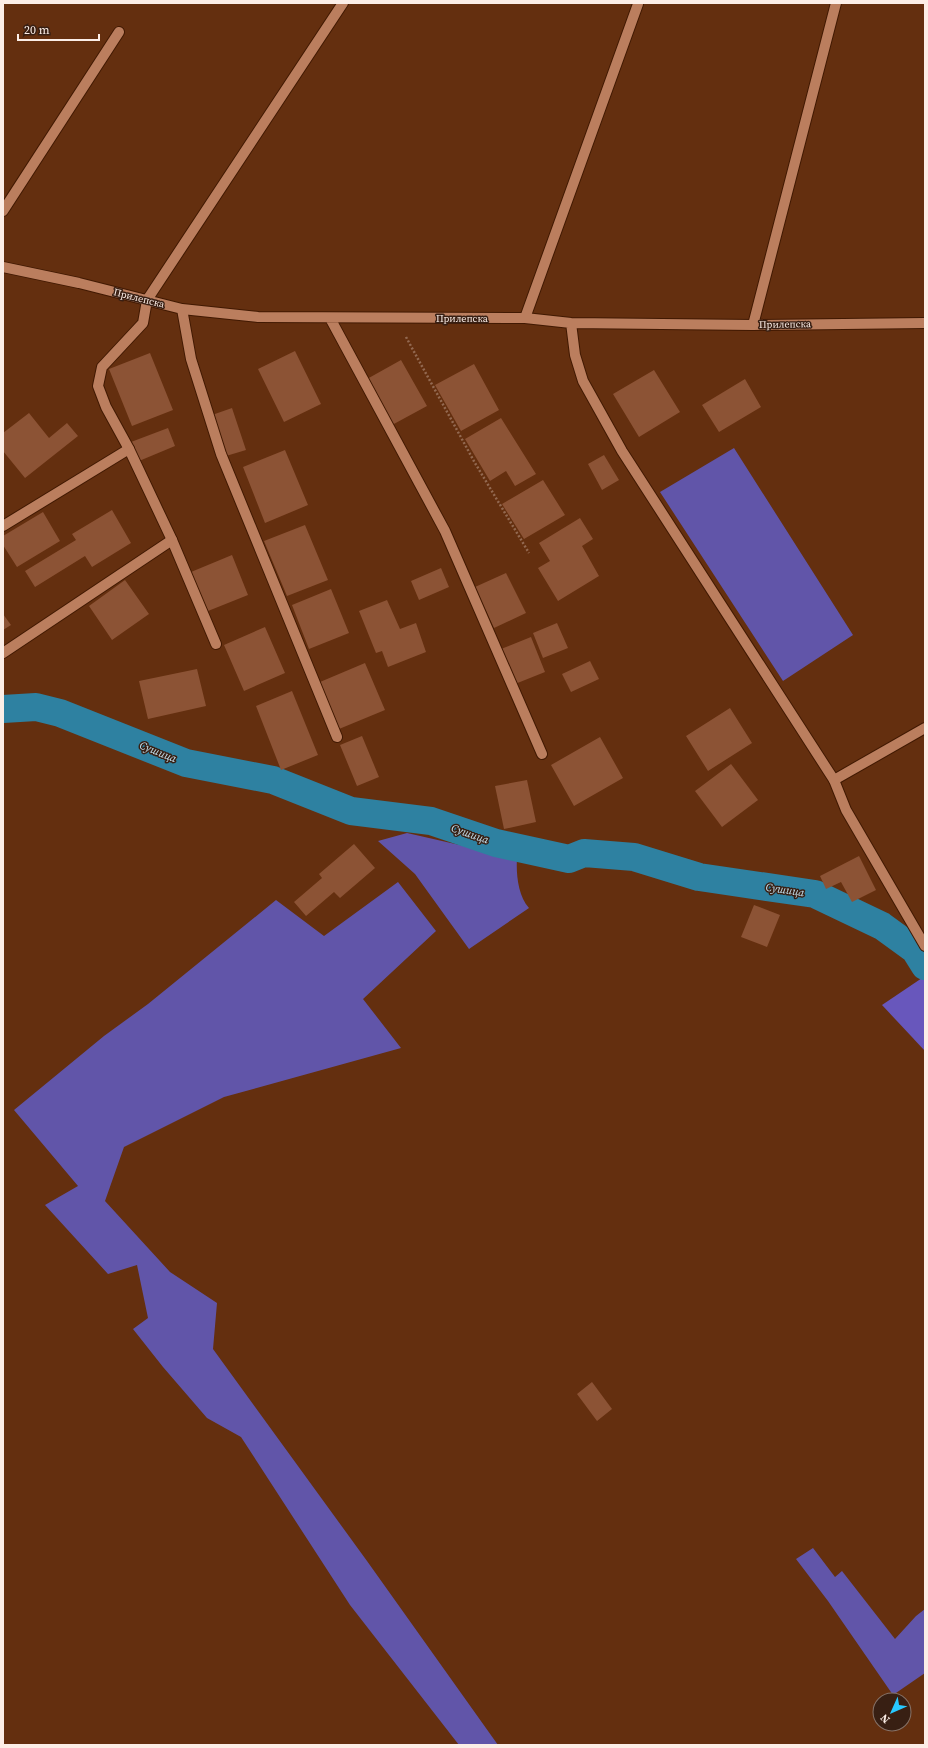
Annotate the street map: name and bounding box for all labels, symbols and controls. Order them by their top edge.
scale bar [18,16,99,42]
text: 20 m [24,22,50,38]
street label: Прилепска [112,285,167,311]
street label: Прилепска [436,312,489,325]
street label: Прилепска [759,317,812,331]
water label: Сушица [137,738,179,766]
water label: Сушица [449,821,491,847]
water label: Сушица [765,880,806,900]
north arrow [872,1692,912,1732]
text: N [877,1711,893,1727]

